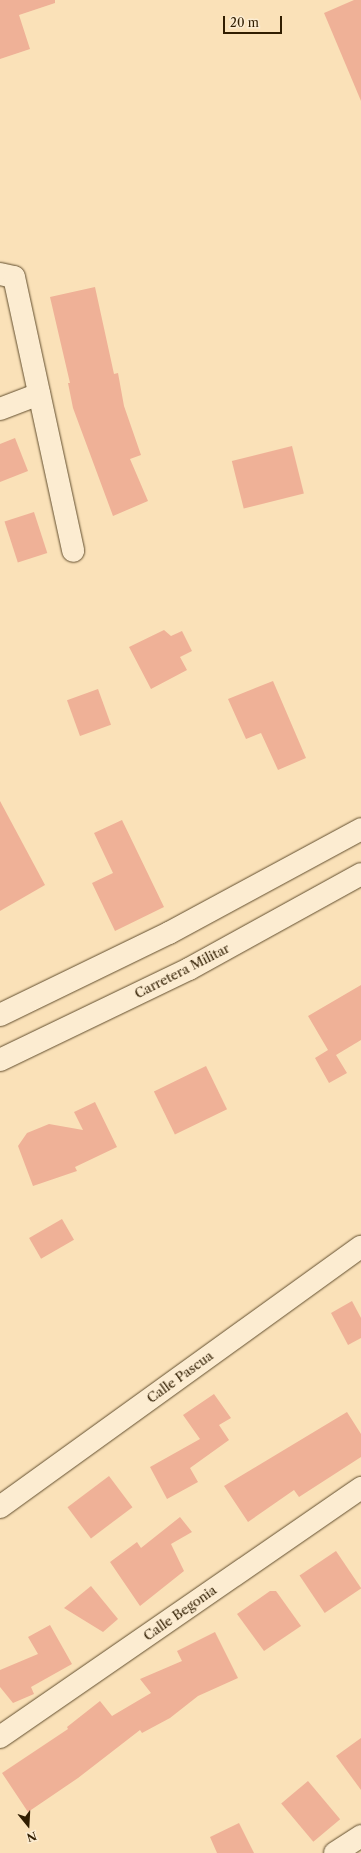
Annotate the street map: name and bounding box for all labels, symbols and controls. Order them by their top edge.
scale bar [225,8,284,34]
text: 20 m [230,15,259,30]
street label: Carretera Militar [132,940,232,1002]
street label: Calle Pascua [144,1348,216,1406]
street label: Calle Begonia [141,1582,219,1644]
north arrow [8,1805,48,1845]
text: N [25,1828,38,1845]

